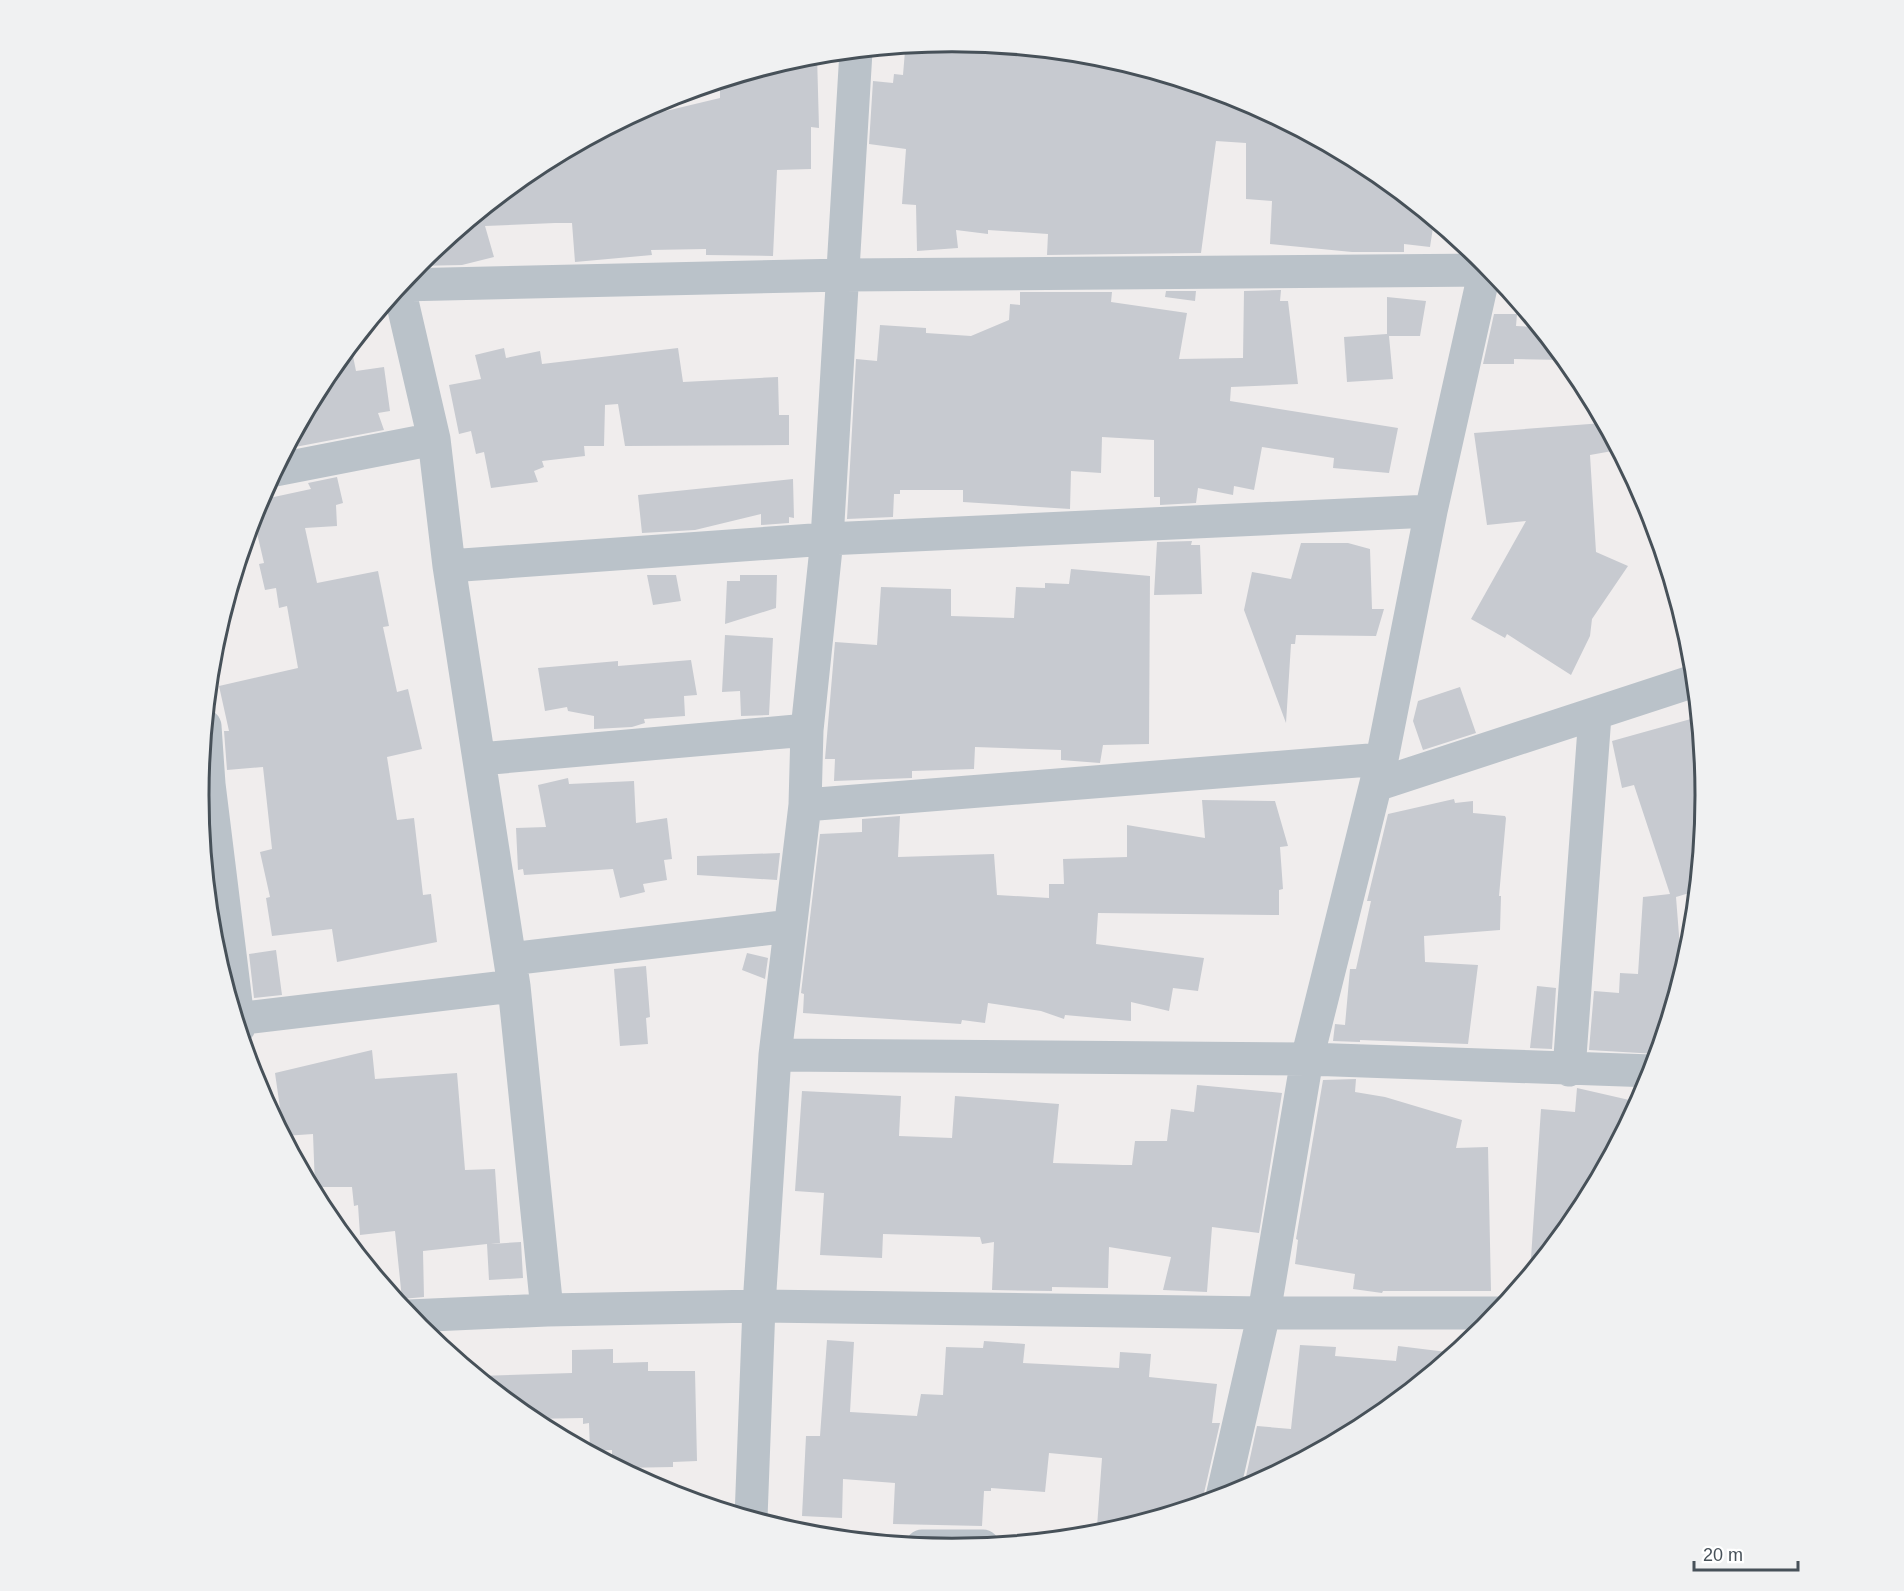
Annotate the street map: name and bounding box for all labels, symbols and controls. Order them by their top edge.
scale bar [1694,1534,1798,1572]
text: 20 m [1703,1545,1743,1565]

